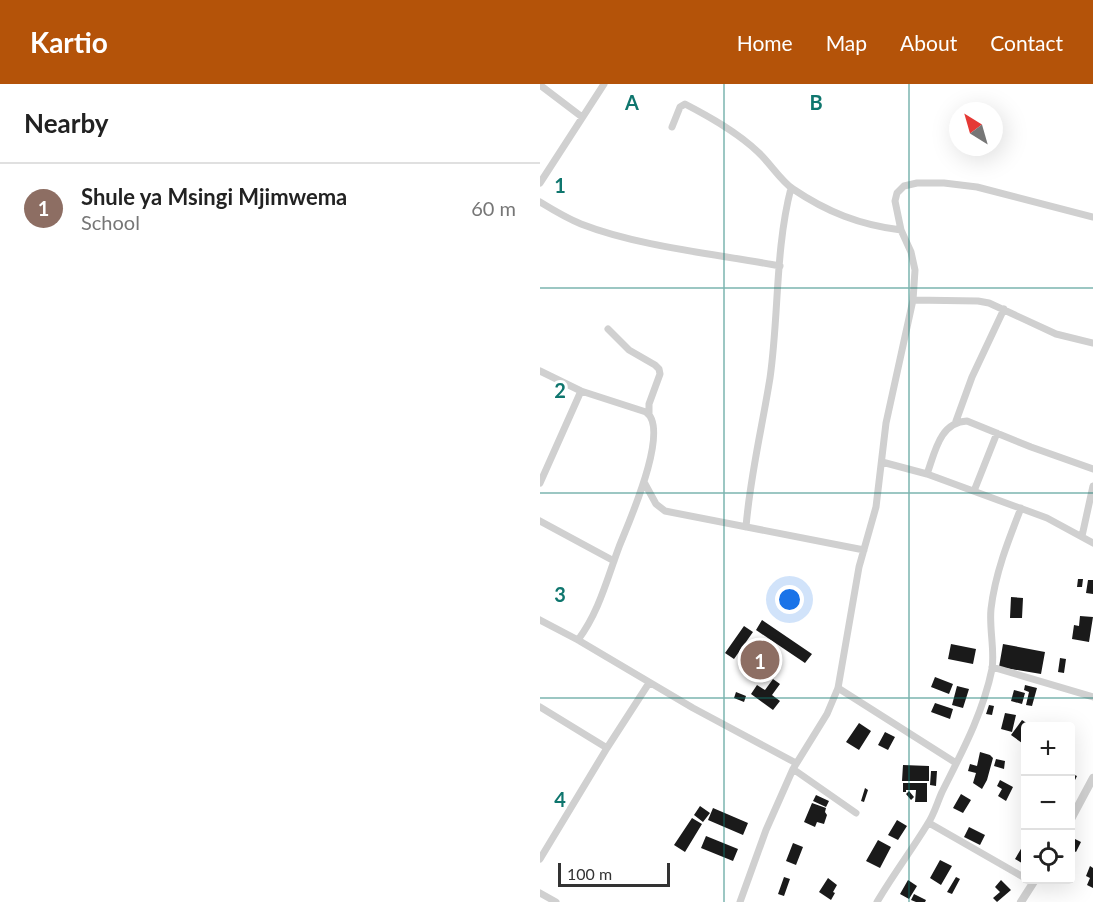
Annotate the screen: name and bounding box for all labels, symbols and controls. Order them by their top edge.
text: Kartio [30,25,108,59]
text: Home [737,30,793,55]
text: Map [826,30,867,55]
text: About [900,30,957,55]
text: Contact [990,30,1063,55]
text: A [624,90,639,114]
text: B [809,90,823,114]
north arrow [949,102,1003,156]
text: Nearby [24,107,109,139]
text: 1 [554,173,566,197]
text: Shule ya Msingi Mjimwema [81,183,347,210]
text: 1 [38,196,49,220]
text: 60 m [471,196,516,220]
text: School [81,210,140,234]
text: 2 [554,378,566,402]
text: 3 [554,582,566,606]
your location [775,585,804,614]
pin: 1 [740,638,780,682]
map controls [1021,722,1075,884]
button: + [1021,722,1075,776]
button: − [1021,776,1075,830]
text: 4 [554,787,566,811]
button: locate [1021,830,1075,884]
scale bar [558,860,670,888]
text: 100 m [567,864,612,883]

